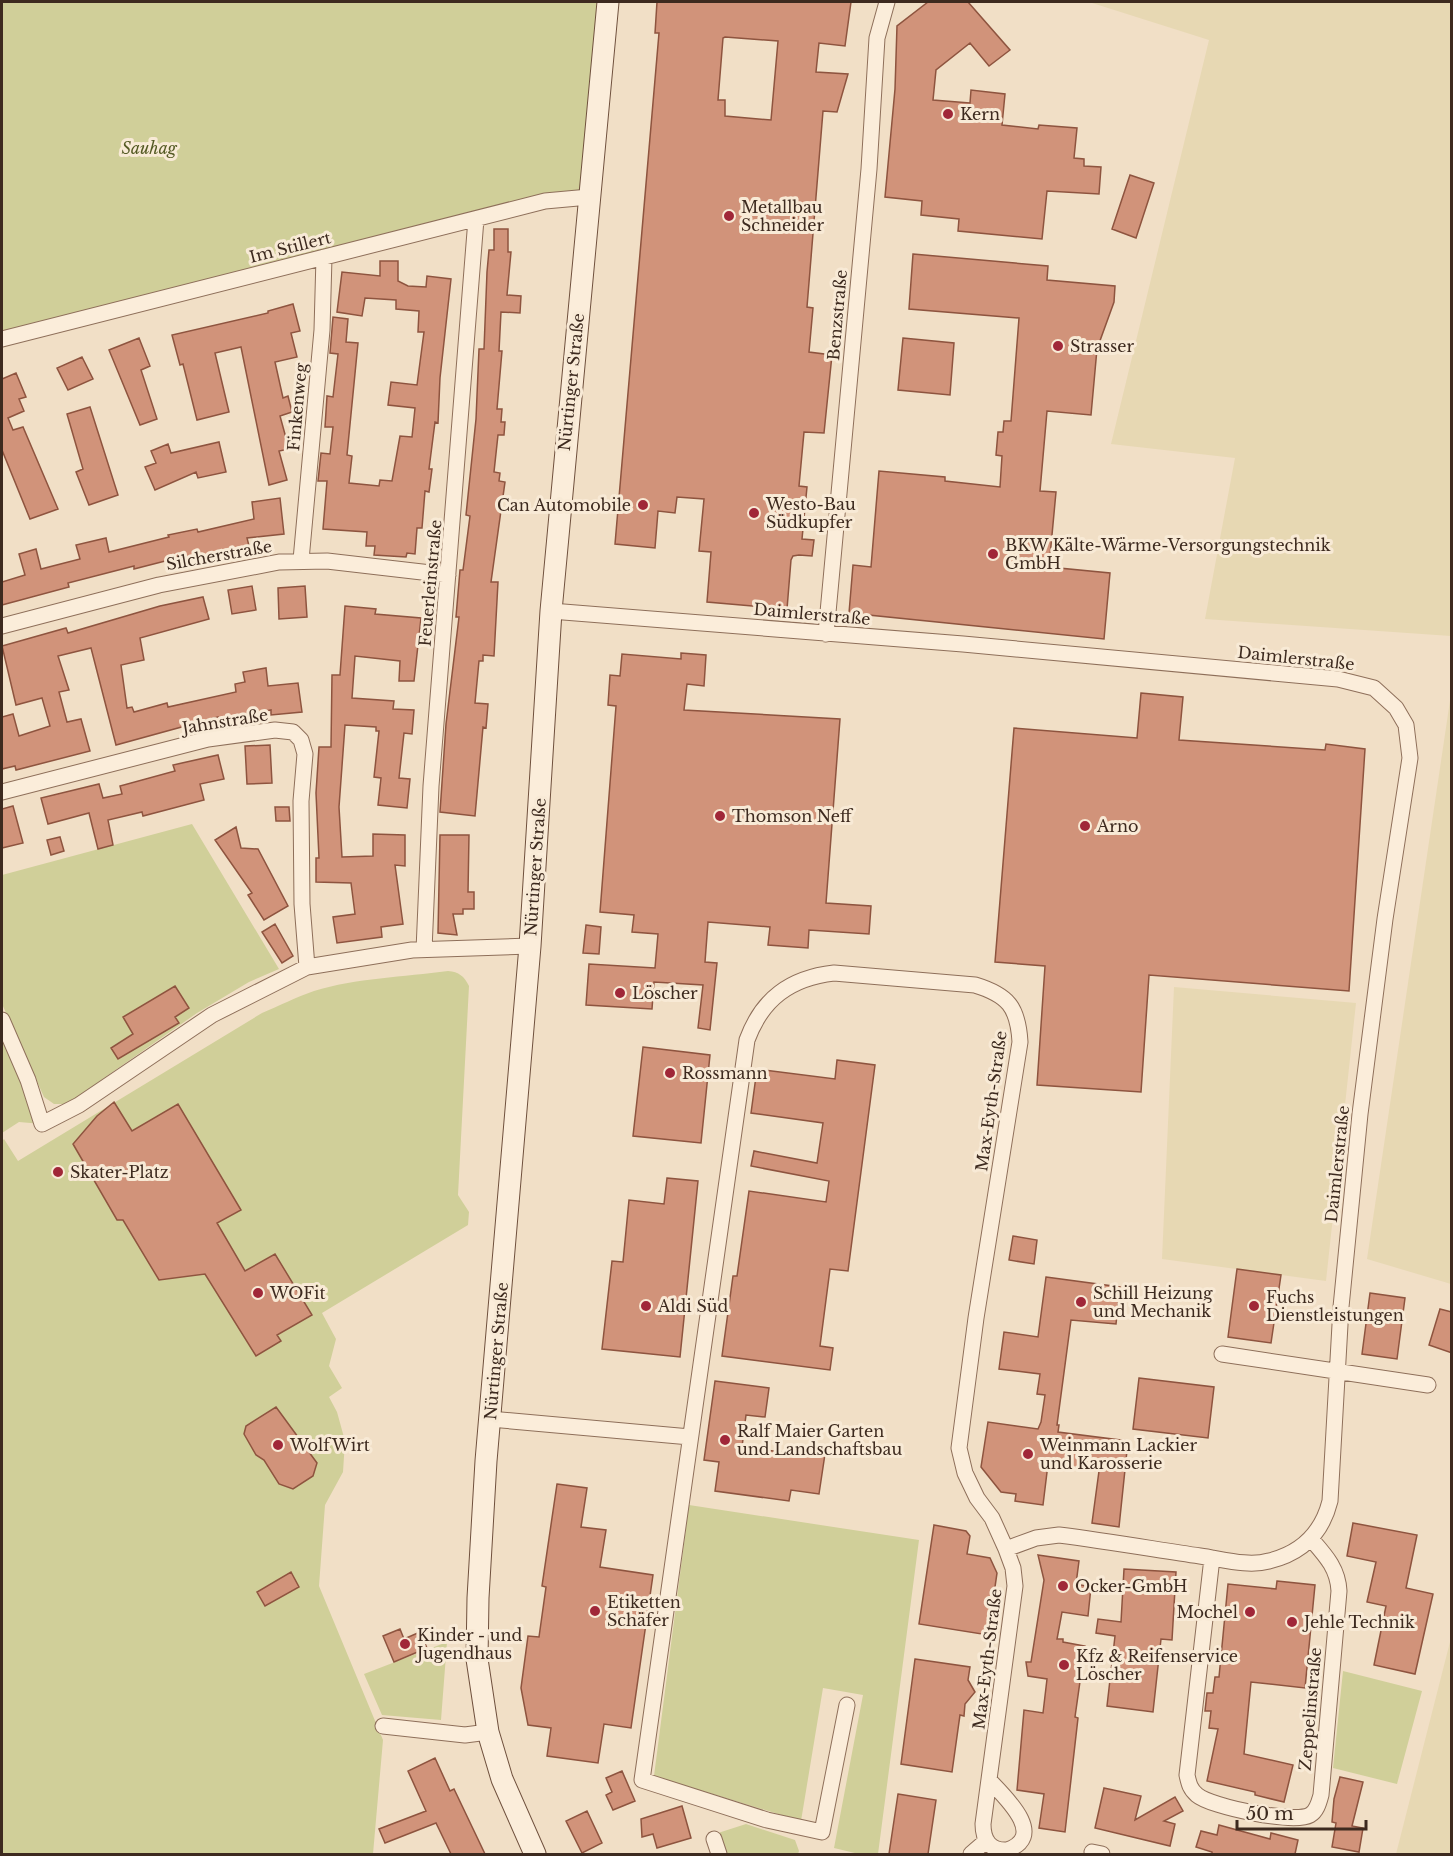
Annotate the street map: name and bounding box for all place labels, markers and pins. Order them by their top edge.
place label: Kern [960,104,1000,124]
marker: Kern [941,107,955,121]
place label: Metallbau Schneider [741,197,825,235]
marker: Metallbau Schneider [722,209,736,223]
place label: Strasser [1070,336,1134,356]
marker: Strasser [1051,339,1065,353]
place label: Westo-Bau Südkupfer [765,494,856,532]
place label: Can Automobile [497,495,631,515]
marker: Can Automobile [636,498,650,512]
marker: Westo-Bau Südkupfer [747,506,761,520]
place label: BKW Kälte-Wärme-Versorgungstechnik GmbH [1005,535,1331,573]
marker: BKW Kälte-Wärme-Versorgungstechnik GmbH [986,547,1000,561]
place label: Thomson Neff [732,806,854,826]
marker: Thomson Neff [713,809,727,823]
place label: Arno [1096,816,1138,836]
marker: Arno [1078,819,1092,833]
place label: Löscher [632,983,698,1003]
marker: Löscher [613,986,627,1000]
place label: Rossmann [682,1063,768,1083]
marker: Rossmann [663,1066,677,1080]
place label: Skater-Platz [70,1162,169,1182]
marker: Skater-Platz [51,1165,65,1179]
place label: WOFit [269,1283,326,1303]
place label: Schill Heizung und Mechanik [1093,1283,1213,1321]
marker: WOFit [251,1286,265,1300]
place label: Fuchs Dienstleistungen [1266,1287,1404,1325]
marker: Schill Heizung und Mechanik [1074,1295,1088,1309]
place label: Aldi Süd [657,1296,728,1316]
marker: Aldi Süd [639,1299,653,1313]
marker: Fuchs Dienstleistungen [1247,1299,1261,1313]
place label: Ralf Maier Garten und Landschaftsbau [737,1421,902,1459]
marker: Ralf Maier Garten und Landschaftsbau [718,1433,732,1447]
place label: WolfWirt [289,1435,370,1455]
place label: Weinmann Lackier und Karosserie [1039,1435,1197,1473]
marker: WolfWirt [271,1438,285,1452]
marker: Weinmann Lackier und Karosserie [1021,1447,1035,1461]
place label: Ocker-GmbH [1075,1576,1188,1596]
marker: Ocker-GmbH [1056,1579,1070,1593]
place label: Etiketten Schäfer [607,1592,681,1630]
place label: Mochel [1177,1602,1238,1622]
marker: Etiketten Schäfer [588,1604,602,1618]
marker: Mochel [1243,1605,1257,1619]
place label: Jehle Technik [1302,1612,1415,1632]
marker: Jehle Technik [1285,1615,1299,1629]
place label: Kinder - und Jugendhaus [415,1625,522,1663]
marker: Kinder - und Jugendhaus [398,1637,412,1651]
place label: Kfz & Reifenservice Löscher [1076,1646,1238,1684]
marker: Kfz & Reifenservice Löscher [1057,1658,1071,1672]

